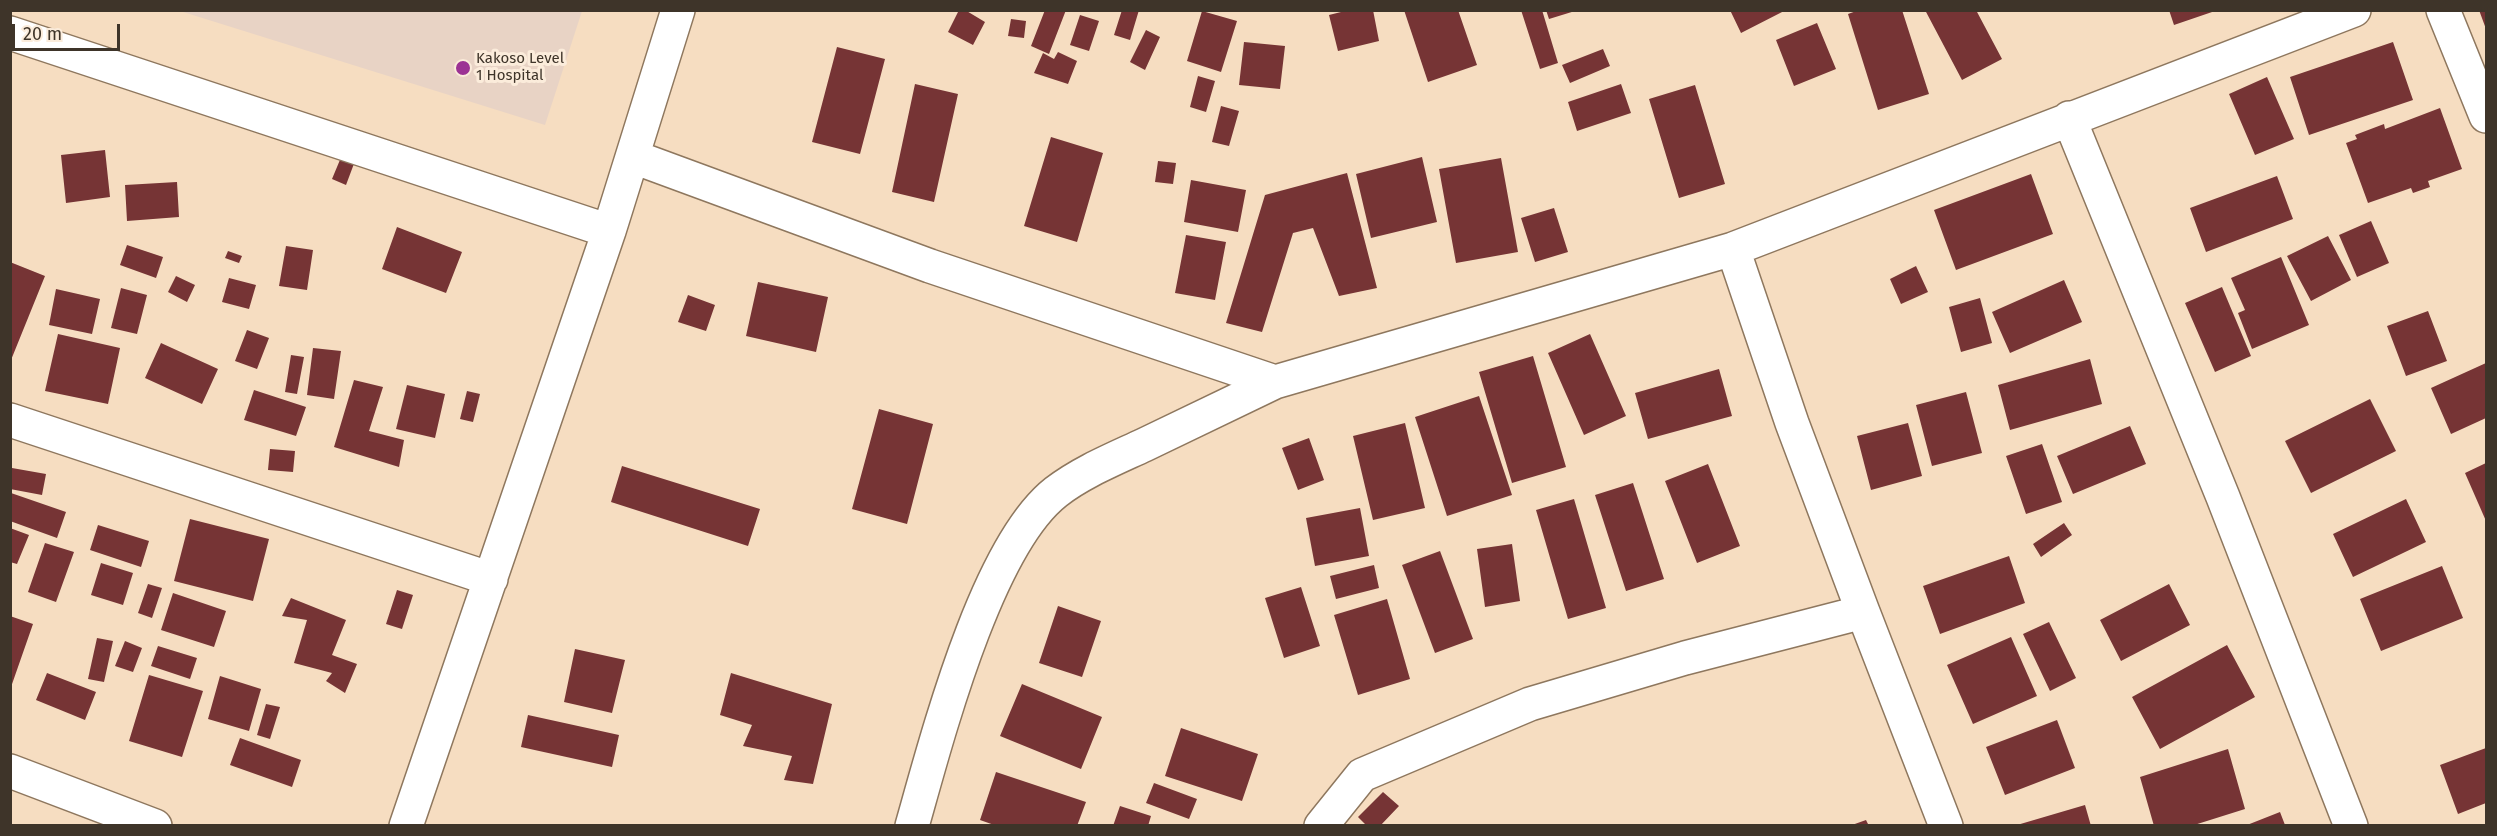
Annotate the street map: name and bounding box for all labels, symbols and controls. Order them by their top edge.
scale bar [15,12,123,50]
text: 20 m [23,23,62,45]
place label: Kakoso Level 1 Hospital [476,50,564,85]
marker: Kakoso Level 1 Hospital [454,59,472,77]

